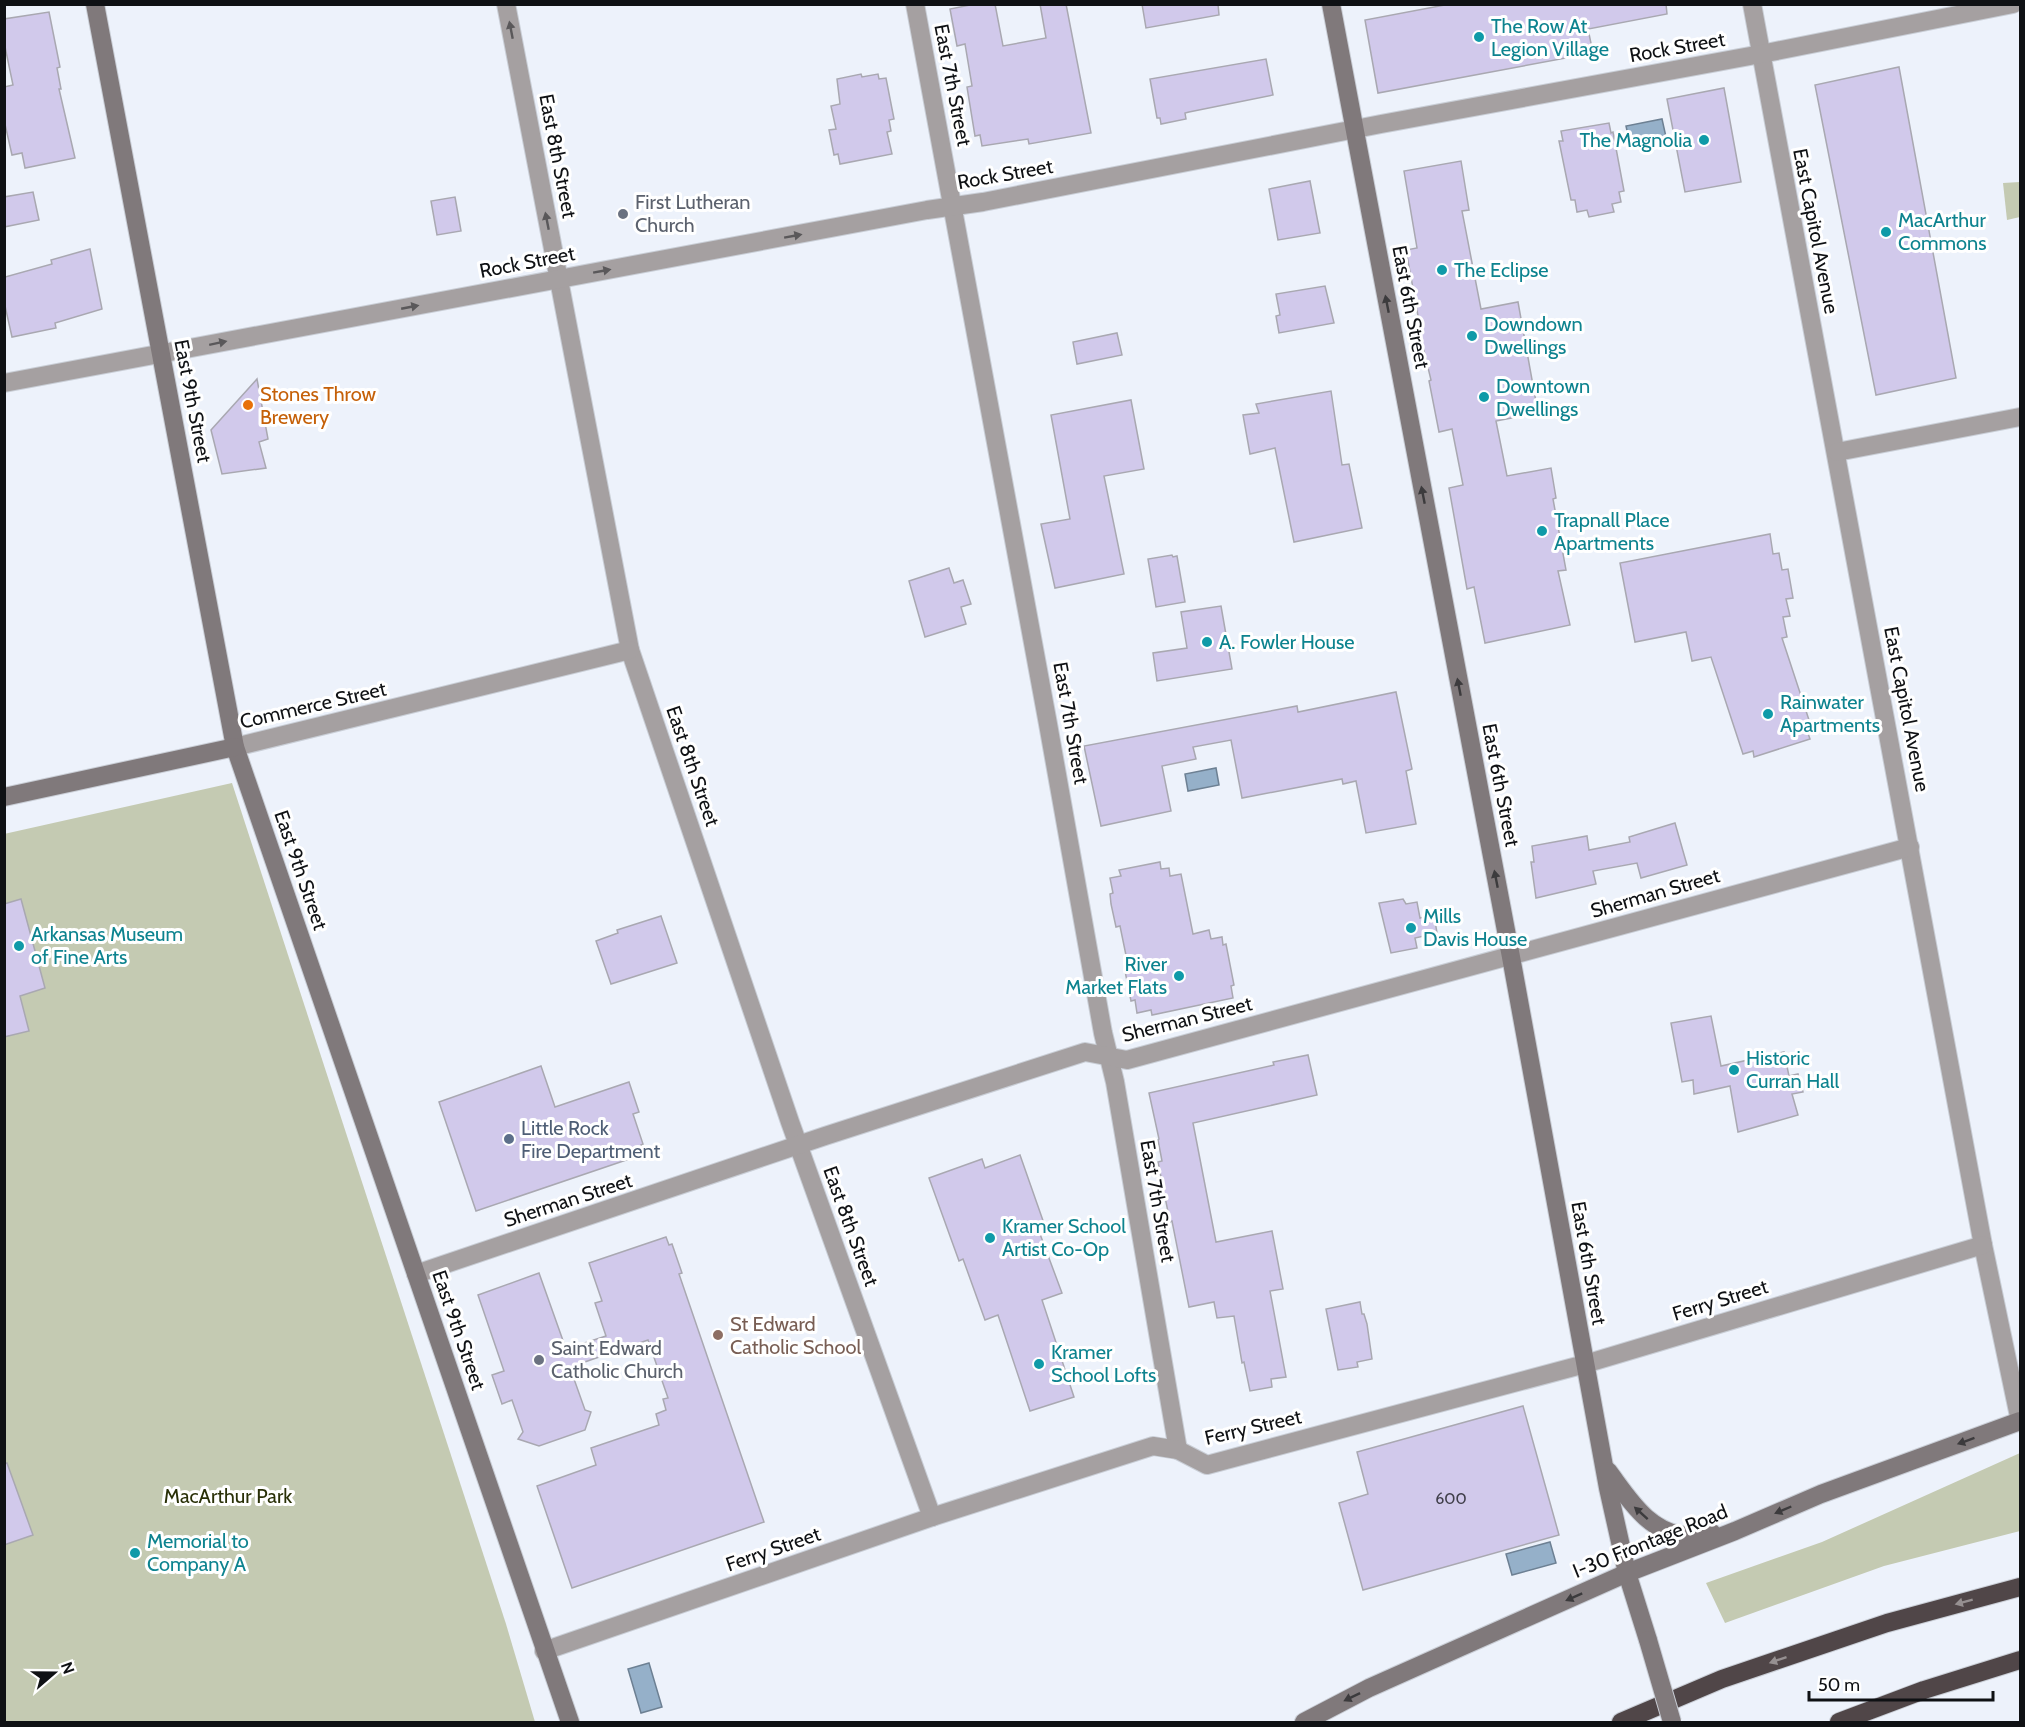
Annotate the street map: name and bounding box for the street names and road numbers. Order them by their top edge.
street label: East 7th Street [929,22,977,148]
street label: Rock Street [1627,27,1727,67]
street label: East 8th Street [534,92,582,220]
street label: East Capitol Avenue [1788,146,1844,316]
street label: Rock Street [955,154,1055,194]
street label: Rock Street [477,241,577,283]
street label: East 6th Street [1387,243,1435,371]
street label: East 9th Street [169,337,217,465]
street label: East Capitol Avenue [1879,624,1935,794]
street label: East 7th Street [1048,660,1094,786]
street label: Commerce Street [237,676,389,734]
street label: East 8th Street [661,703,725,830]
street label: East 6th Street [1477,721,1525,849]
street label: East 9th Street [269,807,333,933]
street label: Sherman Street [1588,863,1723,923]
street label: Sherman Street [1119,991,1255,1047]
street label: East 7th Street [1135,1138,1181,1264]
street label: East 8th Street [818,1163,884,1289]
street label: Sherman Street [501,1168,635,1232]
street label: East 6th Street [1566,1199,1612,1327]
street label: East 9th Street [427,1267,491,1393]
street label: Ferry Street [1669,1274,1771,1326]
street label: Ferry Street [1202,1404,1304,1450]
street label: I-30 Frontage Road [1569,1499,1731,1583]
street label: Ferry Street [723,1522,824,1576]

